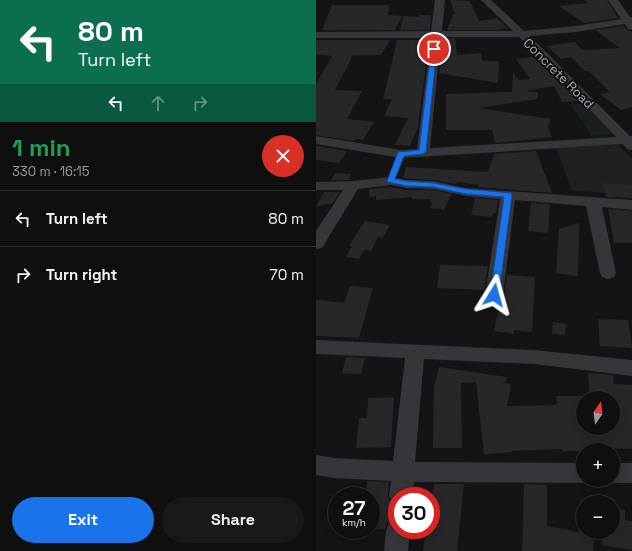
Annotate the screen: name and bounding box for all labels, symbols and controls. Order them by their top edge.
text: 80 m [78,13,144,49]
icon: left [12,16,64,68]
pin [417,32,451,66]
street label: Concrete Road [520,34,598,112]
icon: arrive [423,38,445,60]
text: Turn left [78,48,151,71]
icon: left [105,92,127,114]
icon: ahead [147,92,169,114]
icon: right [189,92,211,114]
text: 1 min [12,132,71,163]
button: close [262,135,304,177]
text: 330 m · 16:15 [12,163,90,180]
icon: left [12,208,34,230]
text: Turn left [46,209,108,228]
text: 80 m [268,209,304,228]
icon: right [12,264,34,286]
text: Turn right [46,265,117,284]
text: 70 m [269,265,304,284]
position arrow [473,274,515,316]
north arrow [576,391,620,435]
map controls [576,391,620,539]
button: + [576,443,620,487]
speed limit sign: 30 [388,487,440,539]
text: 27 [343,495,365,521]
button: − [576,495,620,539]
button: Exit [12,497,154,543]
button: Share [162,497,304,543]
text: km/h [342,516,366,529]

